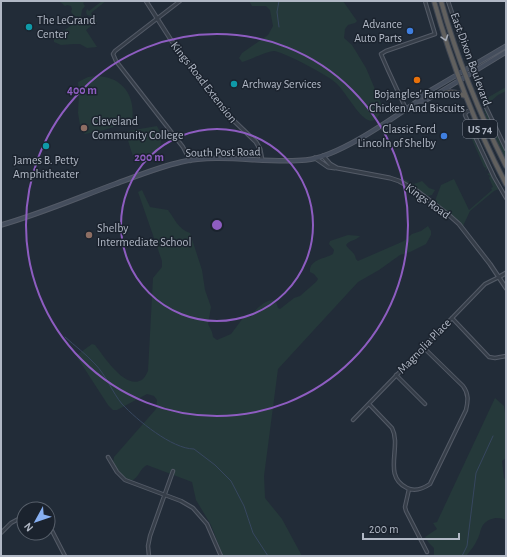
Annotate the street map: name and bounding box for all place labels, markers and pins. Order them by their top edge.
place label: The LeGrand Center [37,14,95,40]
place label: Advance Auto Parts [354,18,402,44]
marker: The LeGrand Center [24,22,34,32]
marker: Advance Auto Parts [405,26,415,36]
marker: Bojangles' Famous Chicken And Biscuits [412,75,422,85]
place label: Archway Services [242,78,321,91]
marker: Archway Services [229,79,239,89]
place label: Bojangles' Famous Chicken And Biscuits [369,88,465,114]
place label: Cleveland Community College [92,115,184,142]
marker: Cleveland Community College [79,123,89,133]
place label: Classic Ford Lincoln of Shelby [358,123,436,150]
marker: Classic Ford Lincoln of Shelby [439,131,449,141]
marker: James B. Petty Amphitheater [41,141,51,151]
place label: James B. Petty Amphitheater [13,154,79,180]
centre of rings [210,218,224,232]
place label: Shelby Intermediate School [97,222,191,248]
marker: Shelby Intermediate School [84,230,94,240]

